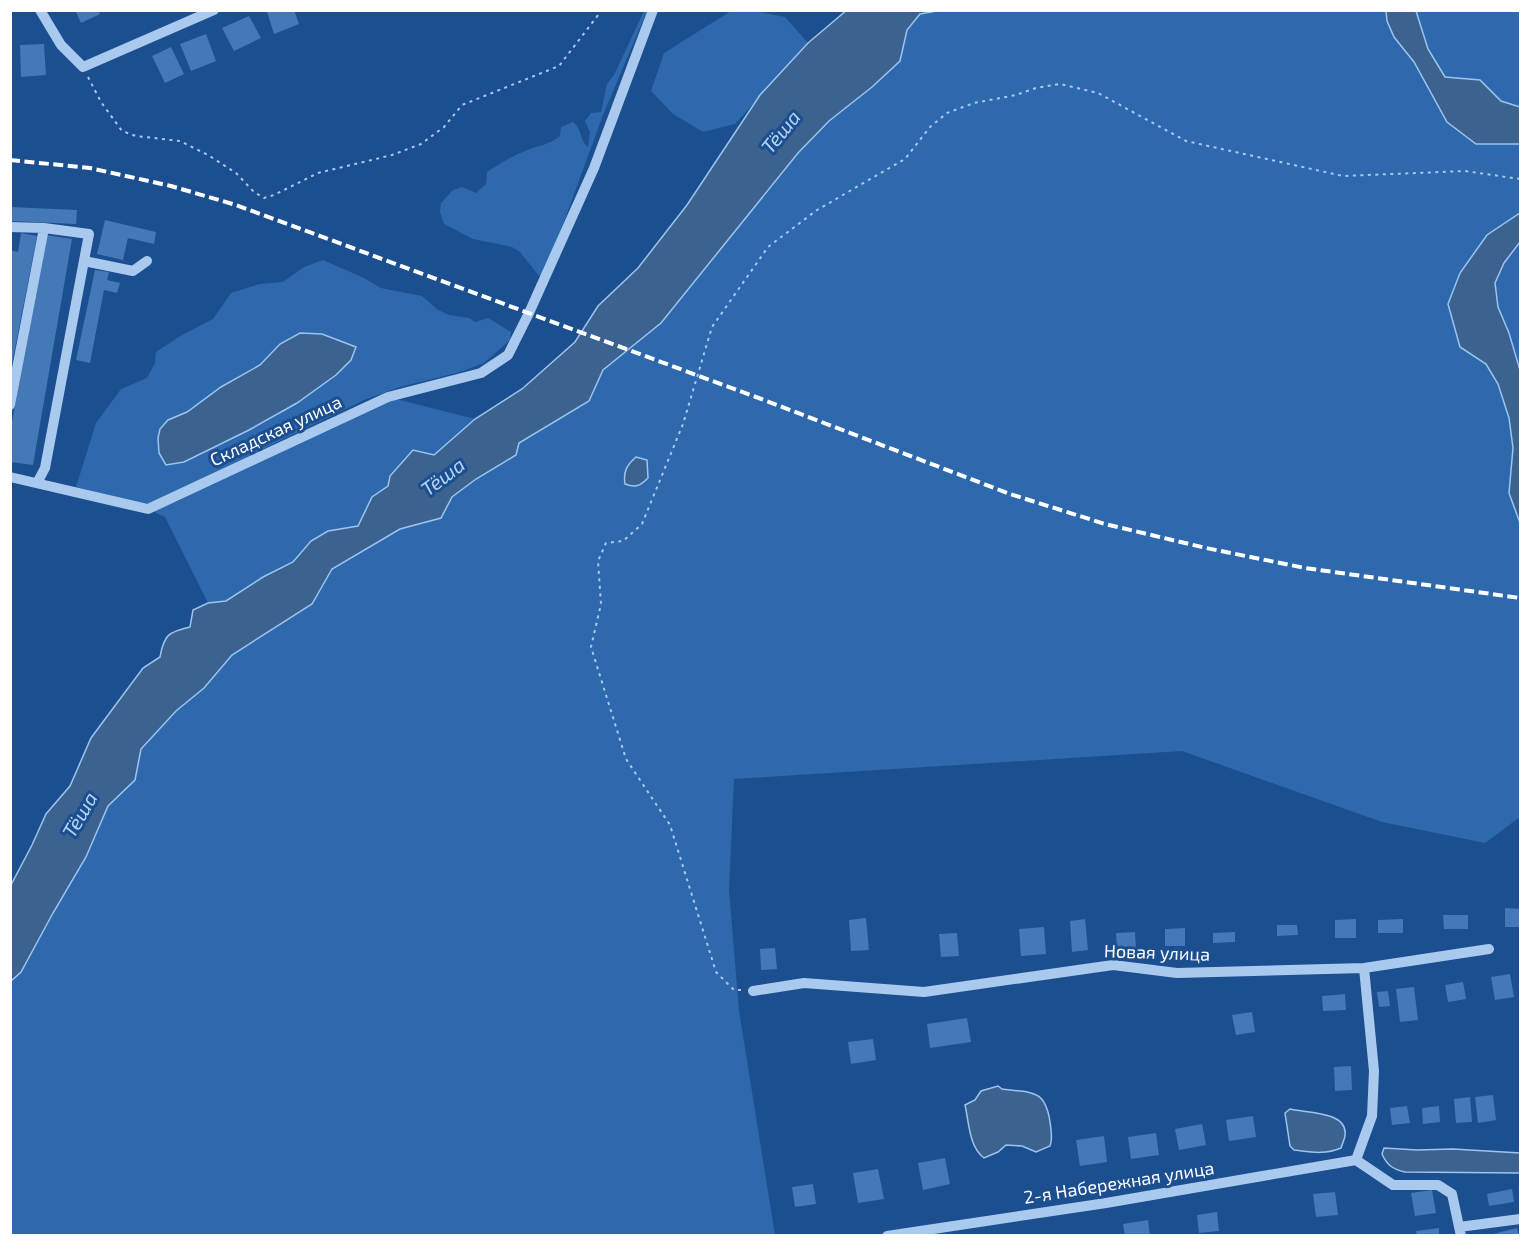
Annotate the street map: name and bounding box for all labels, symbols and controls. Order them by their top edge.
water label: Тёша [756,105,805,158]
street label: Складская улица [206,390,345,470]
water label: Тёша [416,452,469,500]
water label: Тёша [57,787,102,842]
street label: Новая улица [1104,939,1211,965]
street label: 2-я Набережная улица [1022,1156,1216,1208]

